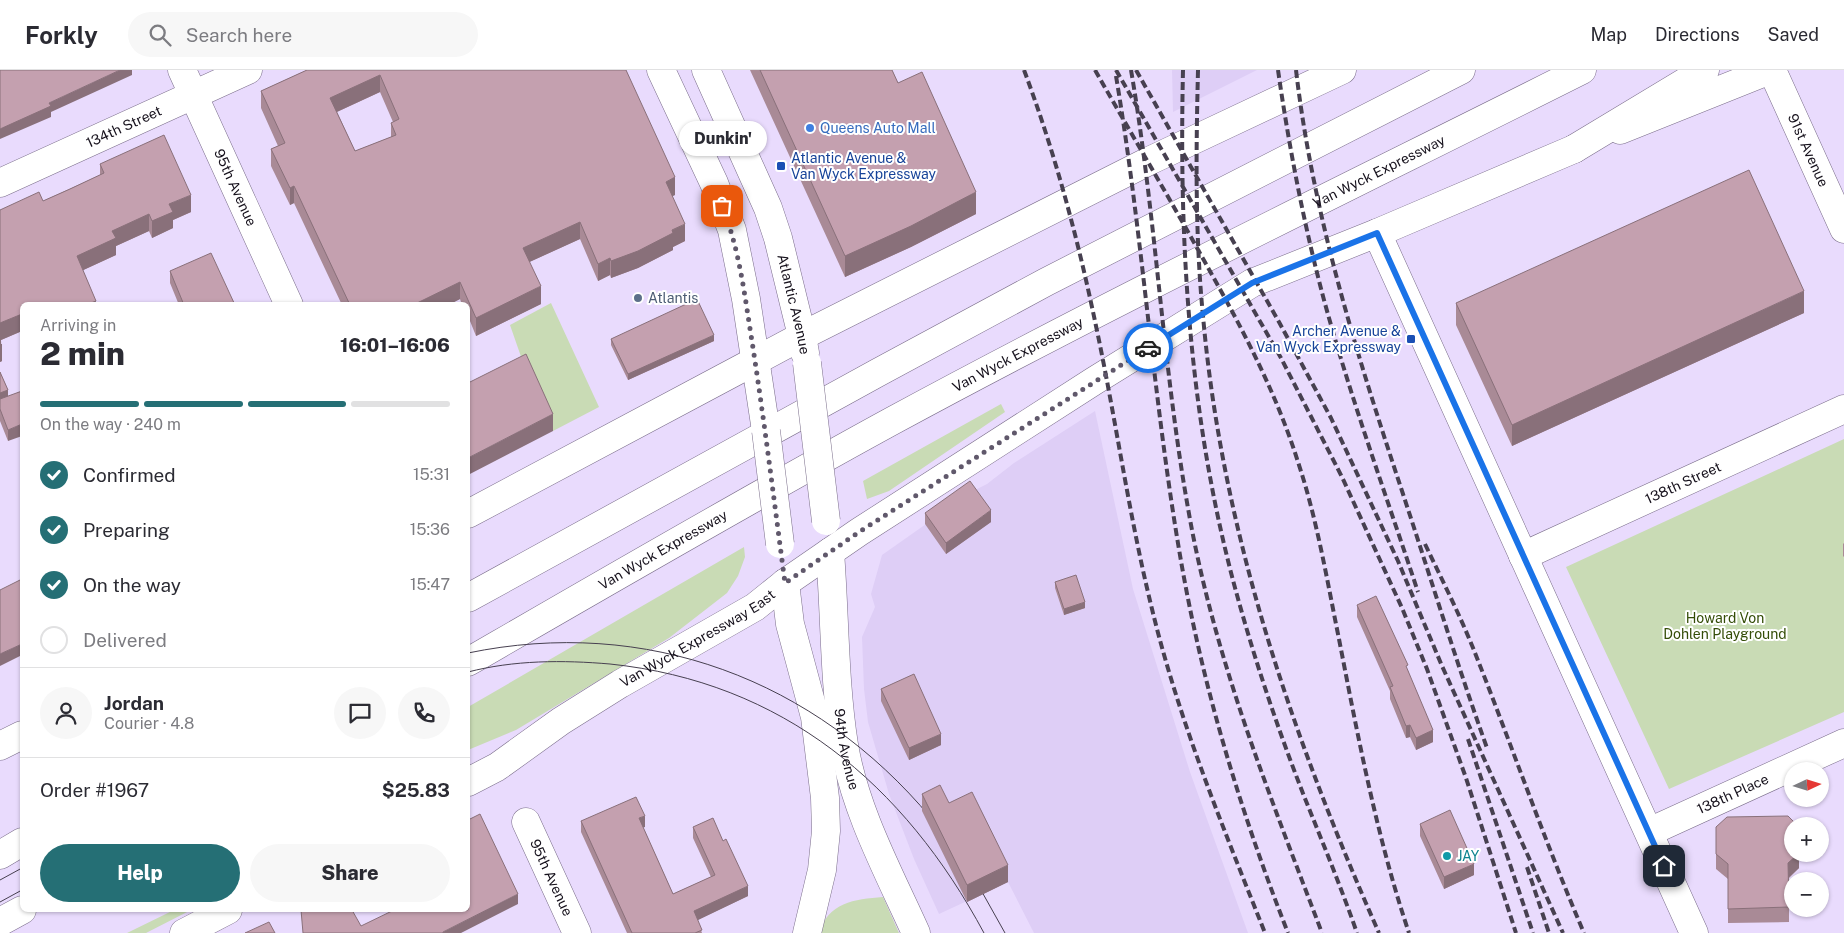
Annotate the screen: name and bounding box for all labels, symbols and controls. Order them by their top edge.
search box [128,12,478,57]
text: Forkly [25,21,98,49]
icon: search [146,21,174,49]
text: Search here [186,24,292,46]
text: Map [1590,24,1627,45]
text: Directions [1655,24,1740,45]
text: Saved [1768,24,1819,45]
street label: 134th Street [84,102,164,151]
street label: 91st Avenue [1785,111,1832,189]
place label: Queens Auto Mall [820,120,936,136]
callout: Dunkin' [678,121,766,156]
marker: Queens Auto Mall [804,122,816,134]
text: Dunkin' [694,129,752,148]
street label: Van Wyck Expressway [1310,132,1448,211]
street label: 95th Avenue [211,146,260,228]
place label: Atlantic Avenue & Van Wyck Expressway [791,150,937,182]
marker: Atlantic Avenue & Van Wyck Expressway [775,160,787,172]
pin [701,185,743,227]
icon: bag [708,192,736,220]
street label: Atlantic Avenue [774,253,813,356]
place label: Atlantis [648,290,698,306]
marker: Atlantis [632,292,644,304]
street label: Van Wyck Expressway [950,313,1086,395]
text: Arriving in [40,316,116,335]
courier [1123,323,1173,373]
place label: Archer Avenue & Van Wyck Expressway [1256,323,1402,355]
marker: Archer Avenue & Van Wyck Expressway [1405,333,1417,345]
text: 16:01–16:06 [340,334,450,356]
icon: car [1134,334,1162,362]
text: 2 min [40,335,125,372]
text: On the way · 240 m [40,415,181,434]
street label: 138th Street [1643,459,1723,507]
icon: check [40,461,68,489]
text: Confirmed [83,464,176,486]
text: 15:31 [413,465,450,484]
street label: Van Wyck Expressway [596,506,730,593]
icon: check [40,516,68,544]
text: Preparing [83,519,170,541]
text: 15:36 [410,520,450,539]
icon: check [40,571,68,599]
text: On the way [83,574,181,596]
text: 15:47 [410,575,450,594]
street label: Van Wyck Expressway East [617,586,778,690]
park label: Howard Von Dohlen Playground [1663,610,1787,642]
text: Delivered [83,629,167,651]
button: person [40,687,92,739]
button: chat [334,687,386,739]
button: phone [398,687,450,739]
text: Jordan [104,692,164,714]
street label: 94th Avenue [831,708,862,792]
text: Courier · 4.8 [104,714,194,733]
north arrow [1784,762,1829,808]
map controls [1784,762,1829,917]
street label: 138th Place [1694,771,1771,817]
text: Order #1967 [40,779,149,801]
text: $25.83 [382,779,450,801]
button: + [1784,817,1829,862]
street label: 95th Avenue [527,836,576,918]
button: Help [40,844,240,902]
button: Share [250,844,450,902]
pin [1643,845,1685,887]
place label: JAY [1457,848,1480,864]
marker: JAY [1441,850,1453,862]
icon: home [1650,852,1678,880]
button: − [1784,872,1829,917]

